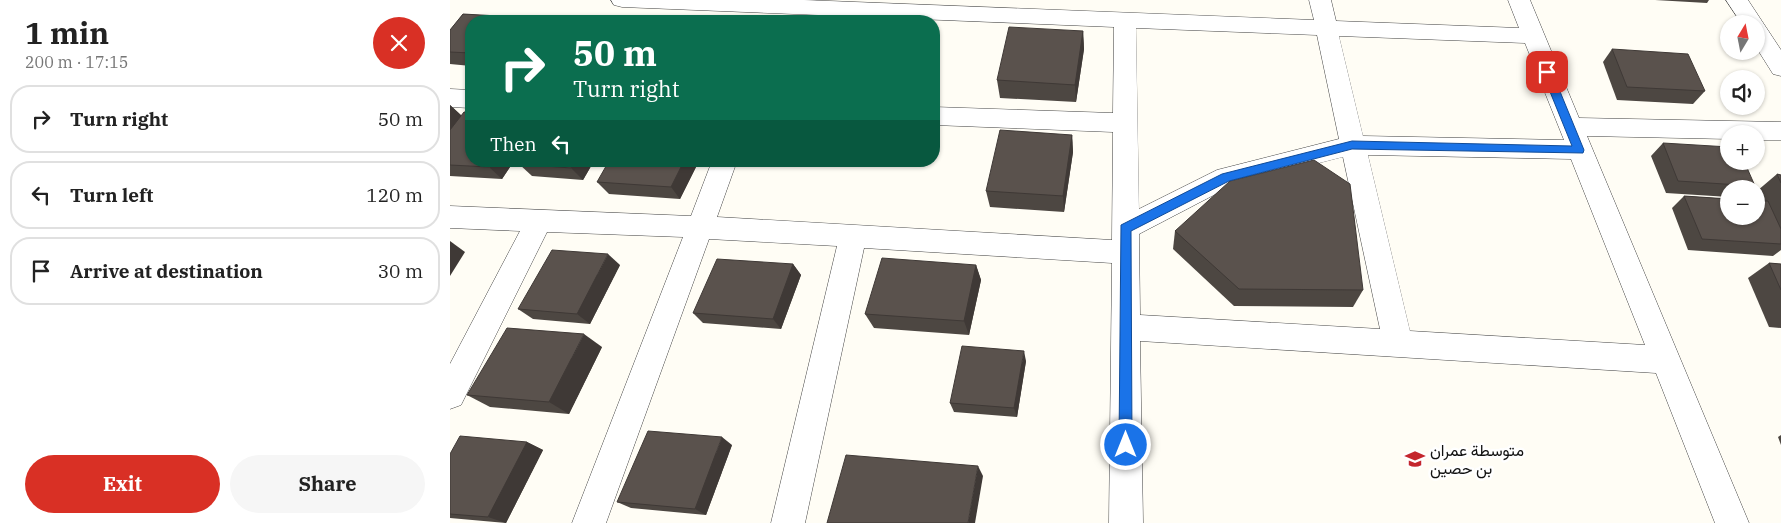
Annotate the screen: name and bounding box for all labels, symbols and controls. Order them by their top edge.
text: 1 min [25,13,109,52]
north arrow [1720,15,1765,60]
map controls [1720,15,1765,225]
button: close [373,17,425,69]
text: 50 m [573,30,657,76]
icon: right [490,35,555,100]
pin [1526,51,1568,93]
text: 200 m · 17:15 [25,52,128,72]
icon: arrive [1533,58,1561,86]
button: sound [1720,70,1765,115]
text: Turn right [573,74,680,103]
icon: right [27,105,55,133]
text: Turn right [70,107,168,131]
text: 50 m [378,107,423,131]
button: + [1720,125,1765,170]
icon: left [547,130,575,158]
text: Then [490,132,537,156]
button: − [1720,180,1765,225]
icon: left [27,181,55,209]
text: Turn left [70,183,153,207]
text: 120 m [366,183,423,207]
icon: arrive [27,257,55,285]
text: Arrive at destination [70,259,263,283]
text: 30 m [378,259,423,283]
position arrow [1099,418,1151,470]
place label: متوسطة عمران بن حصين [1430,440,1524,479]
school or university icon: متوسطة عمران بن حصين [1404,448,1426,470]
button: Exit [25,455,220,513]
button: Share [230,455,425,513]

